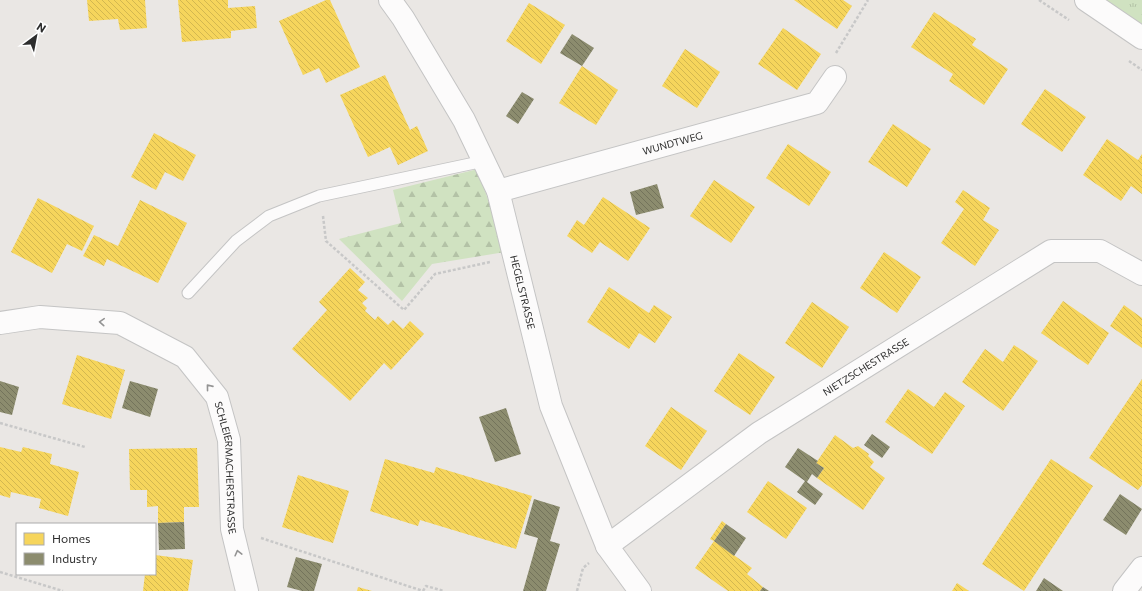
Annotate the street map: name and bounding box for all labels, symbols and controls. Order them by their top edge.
north arrow [16,16,56,56]
text: N [35,19,49,35]
street label: WUNDTWEG [641,129,704,157]
street label: HEGELSTRASSE [508,254,538,331]
one-way arrow [99,317,105,326]
street label: NIETZSCHESTRASSE [820,335,911,398]
one-way arrow [207,384,214,391]
street label: SCHLEIERMACHERSTRASSE [212,400,239,535]
legend [16,523,156,575]
text: Homes [52,531,90,545]
one-way arrow [234,550,242,556]
text: Industry [52,551,97,565]

